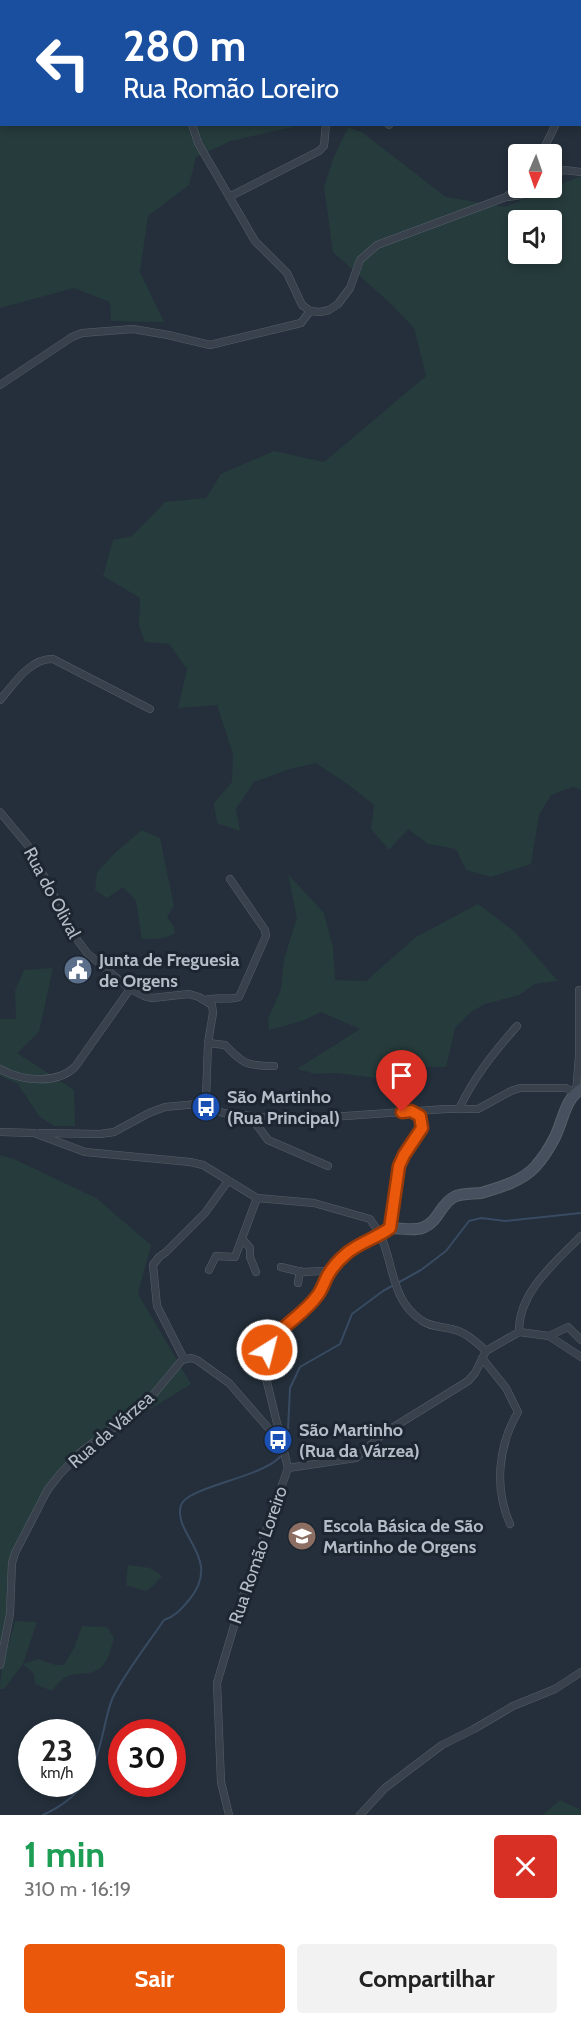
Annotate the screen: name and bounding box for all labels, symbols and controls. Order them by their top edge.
text: 280 m [123,20,246,72]
icon: left [24,24,102,102]
text: Rua Romão Loreiro [123,72,339,105]
north arrow [508,144,562,198]
map controls [508,144,562,264]
button: sound [508,210,562,264]
street label: Rua do Olival [19,844,86,943]
place label: Junta de Freguesia de Orgens [98,949,239,992]
public building icon: Junta de Freguesia de Orgens [62,954,94,986]
pin [376,1050,427,1112]
icon: arrive [385,1059,418,1092]
place label: São Martinho (Rua Principal) [227,1086,340,1129]
bus stop icon: São Martinho (Rua Principal) [190,1091,222,1123]
position arrow [235,1318,299,1382]
street label: Rua da Várzea [64,1387,159,1473]
place label: São Martinho (Rua da Várzea) [299,1419,420,1462]
bus stop icon: São Martinho (Rua da Várzea) [262,1424,294,1456]
street label: Rua Romão Loreiro [224,1483,292,1627]
place label: Escola Básica de São Martinho de Orgens [323,1515,484,1558]
school or university icon: Escola Básica de São Martinho de Orgens [286,1520,318,1552]
speed limit sign: 30 [108,1719,186,1797]
text: 23 [41,1732,73,1769]
text: km/h [41,1764,73,1782]
text: 1 min [24,1832,105,1876]
button: close [494,1835,557,1898]
text: 310 m · 16:19 [24,1877,131,1901]
button: Sair [24,1944,285,2013]
button: Compartilhar [297,1944,557,2013]

